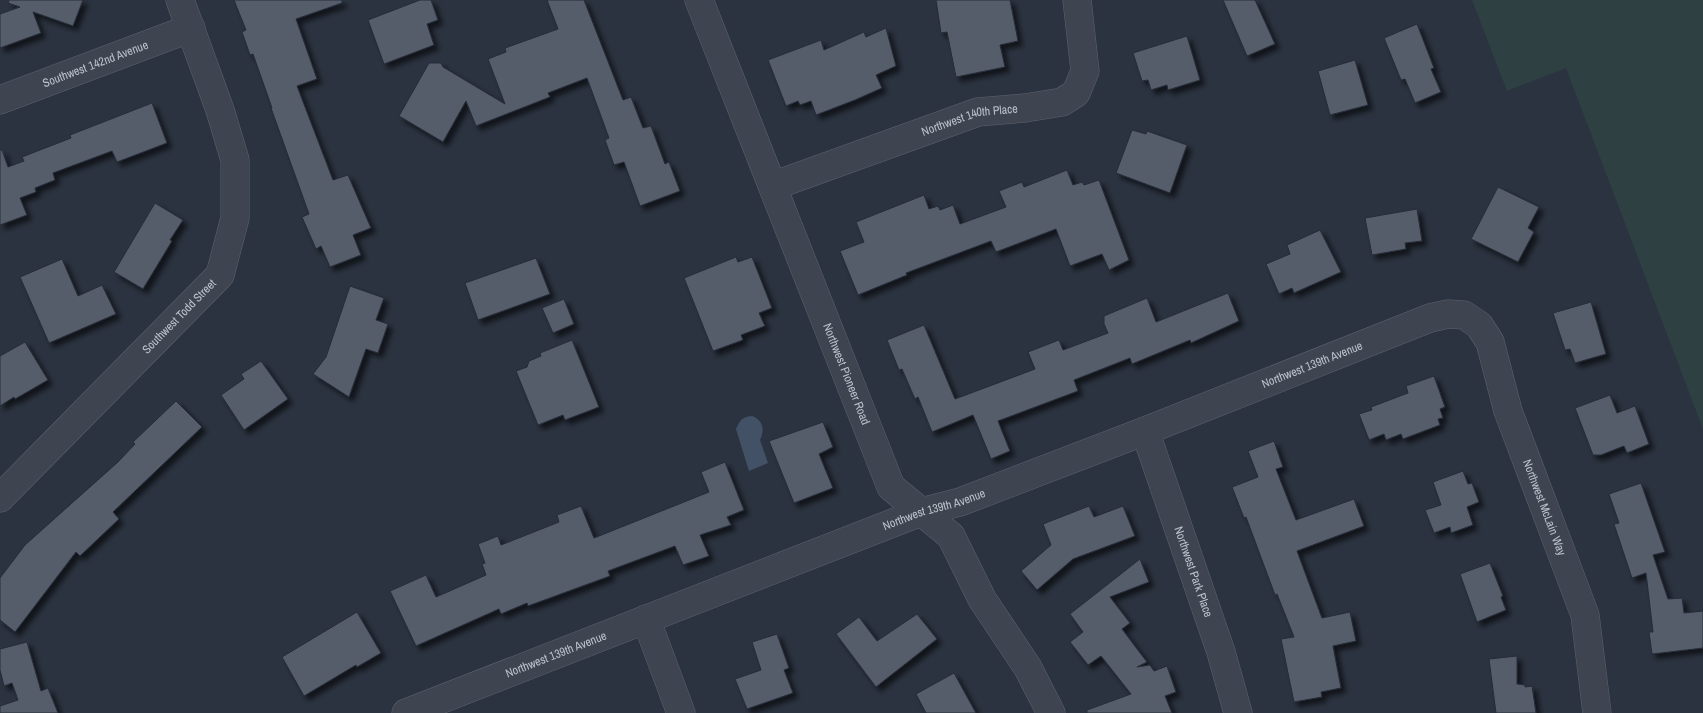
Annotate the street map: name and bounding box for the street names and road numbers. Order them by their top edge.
street label: Southwest 142nd Avenue [40,37,151,91]
street label: Northwest 140th Place [919,101,1018,140]
street label: Southwest Todd Street [139,275,220,357]
street label: Northwest Pioneer Road [819,321,874,427]
street label: Northwest 139th Avenue [1259,338,1365,392]
street label: Northwest McLain Way [1519,457,1570,558]
street label: Northwest 139th Avenue [880,485,988,534]
street label: Northwest Park Place [1170,524,1216,619]
street label: Northwest 139th Avenue [503,628,609,681]

